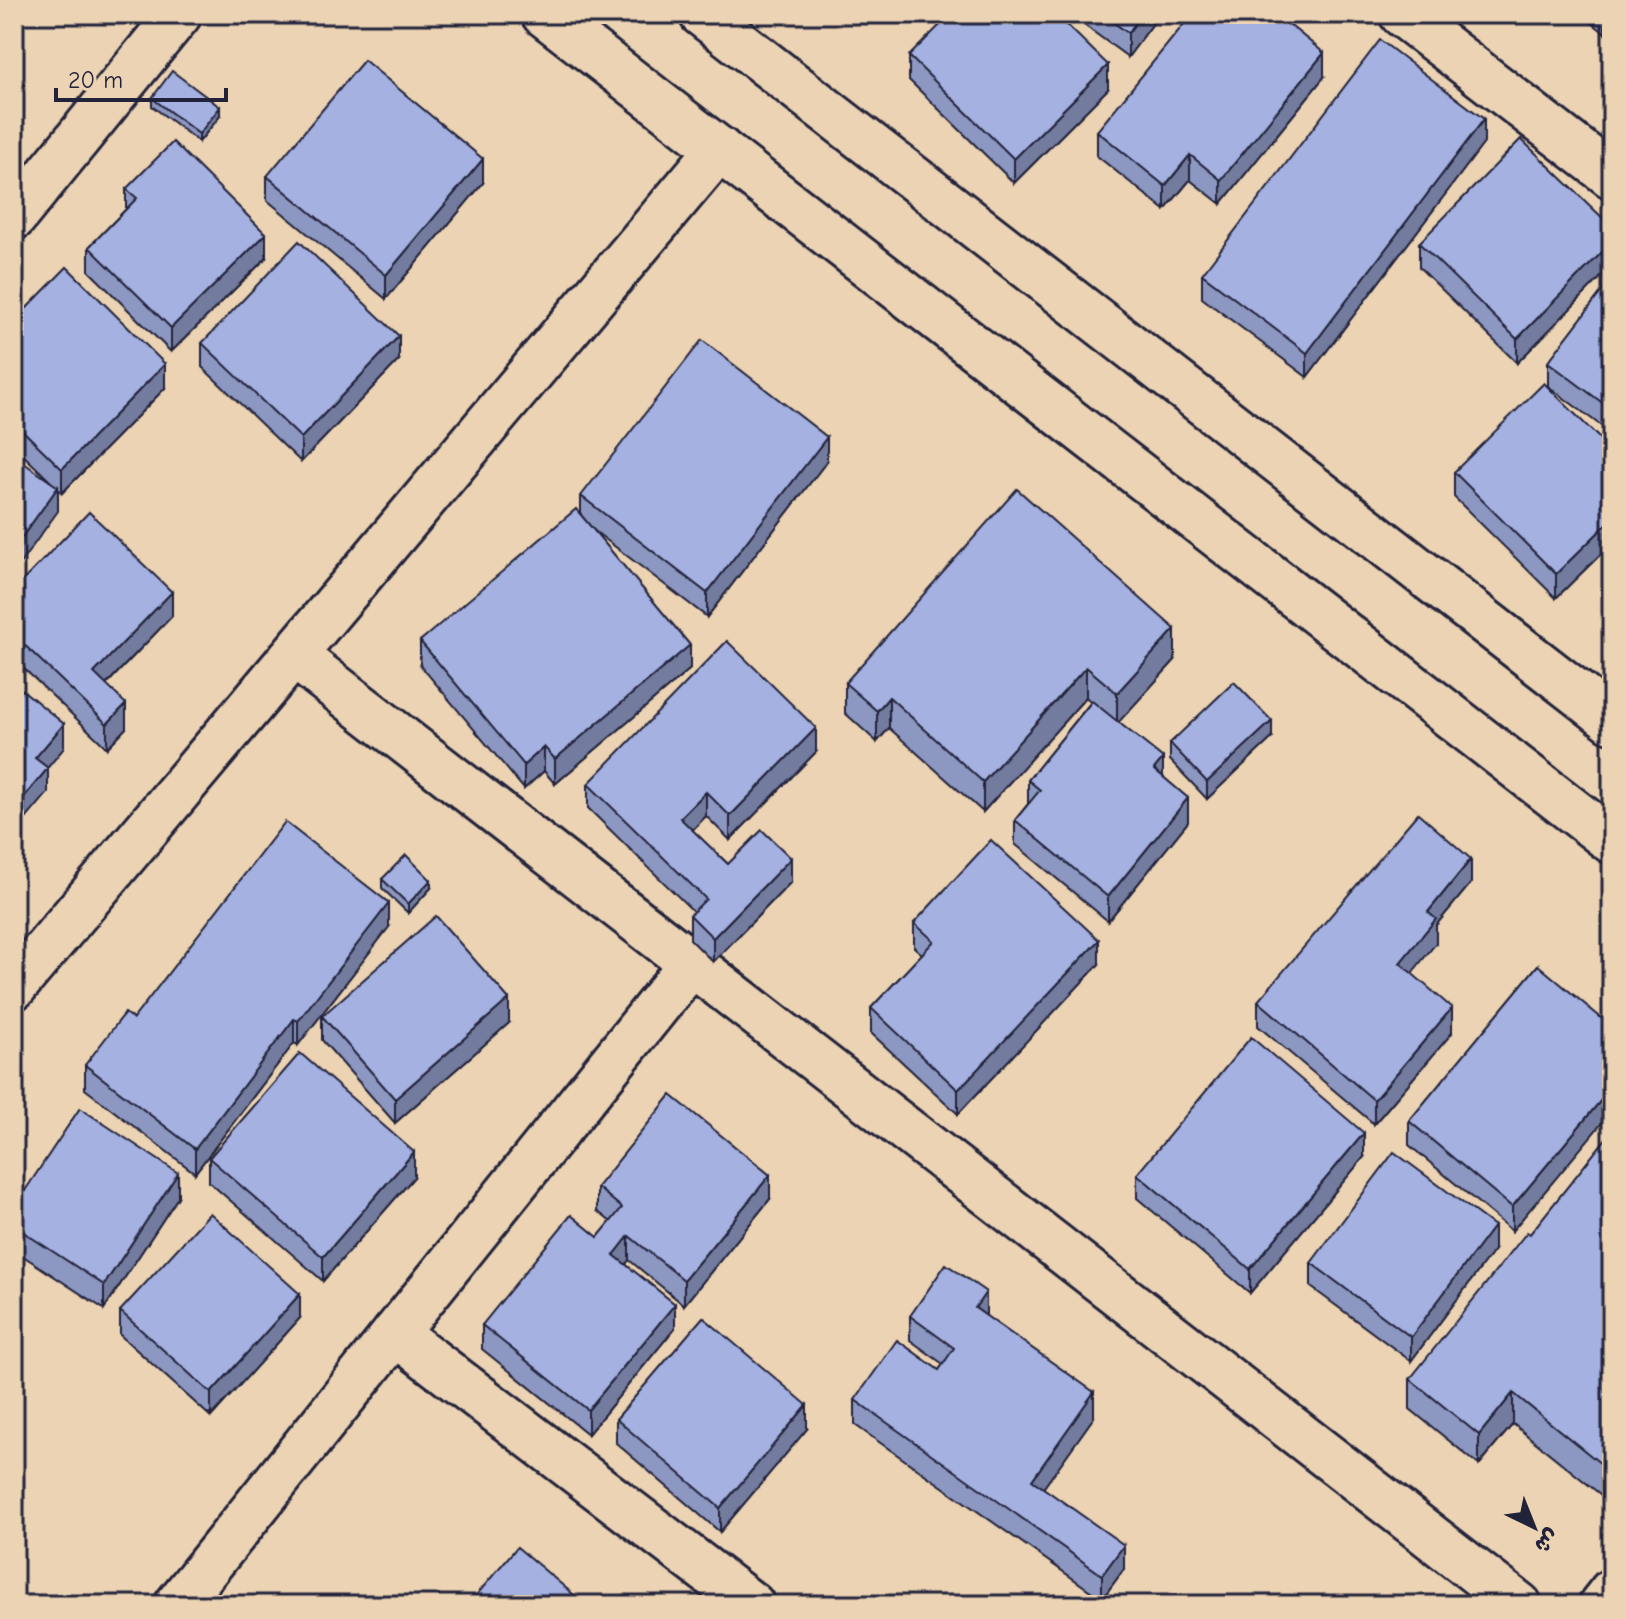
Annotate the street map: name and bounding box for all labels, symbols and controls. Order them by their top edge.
scale bar [56,52,226,102]
text: 20 m [68,66,123,94]
north arrow [1494,1487,1574,1567]
text: ش [1529,1523,1565,1559]

